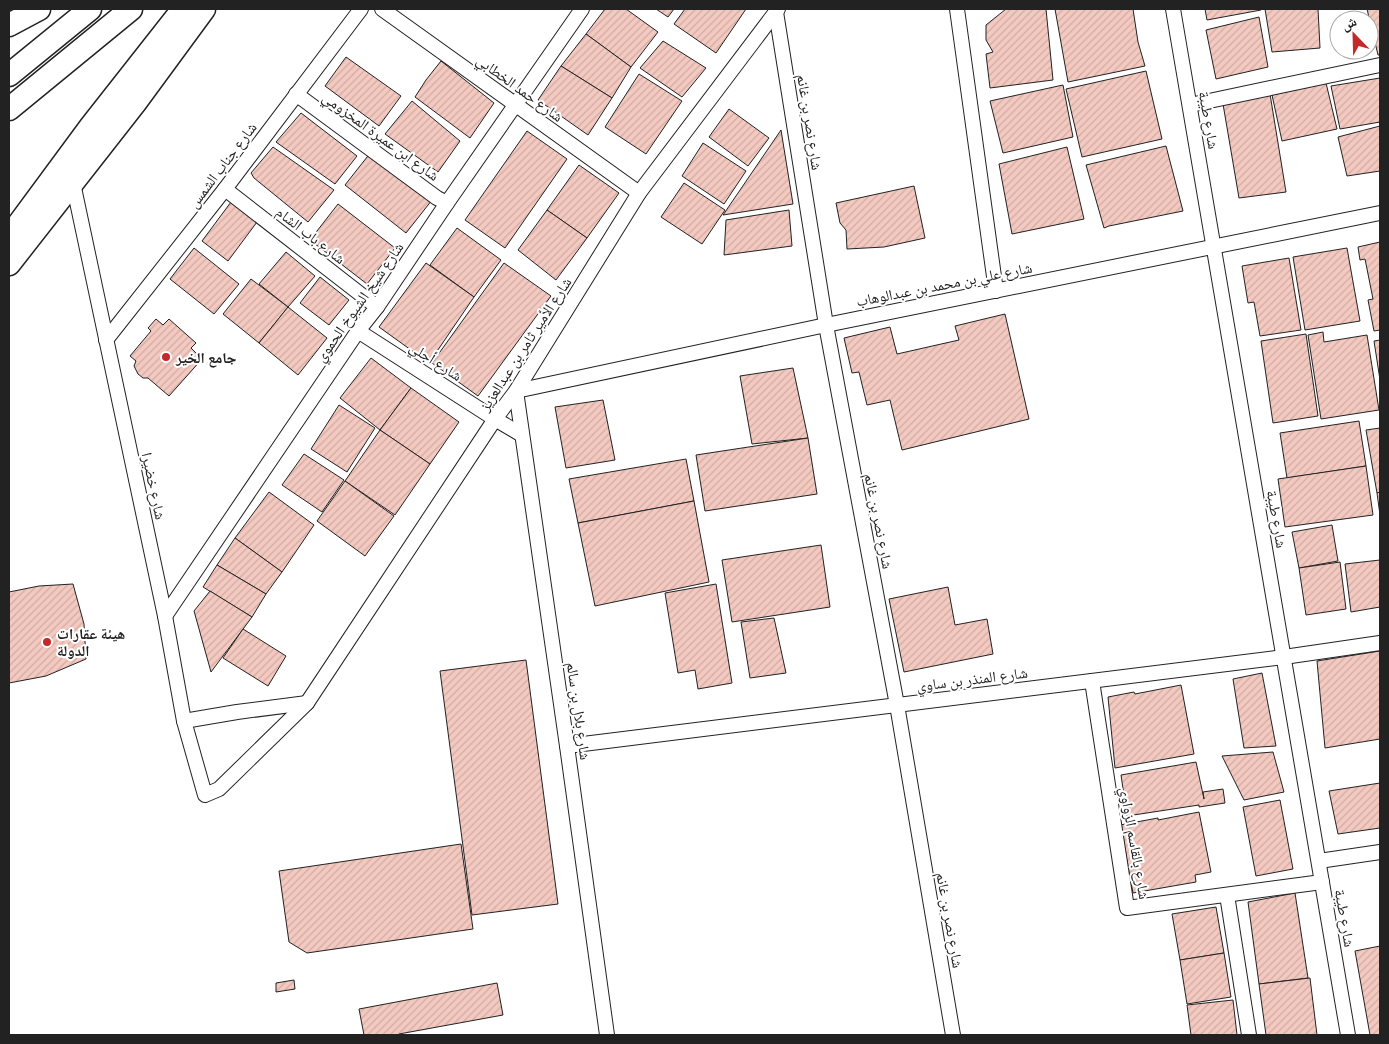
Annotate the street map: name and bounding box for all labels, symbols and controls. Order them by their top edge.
north arrow [1329,10,1379,60]
text: ش [1339,12,1359,34]
street label: شارع حمد الخطابي [471,49,568,128]
street label: شارع نصر بن غانم [792,72,828,172]
street label: شارع ابن عميرة المخزومي [317,86,444,187]
street label: شارع طيبة [1194,89,1224,151]
street label: شارع جناب الشمس [183,118,261,212]
street label: شارع باب الشام [272,201,350,269]
street label: شارع شيخ الشيوخ الحموي [310,238,410,367]
street label: شارع علي بن محمد بن عبدالوهاب [854,257,1034,313]
street label: شارع الأمير ثامر بن عبدالعزيز [473,273,576,416]
street label: شارع أجلي [405,336,467,387]
place label: جامع الخير [175,347,237,368]
marker: جامع الخير [160,351,172,363]
street label: شارع خضيرا [137,450,171,522]
street label: شارع نصر بن غانم [859,471,899,571]
street label: شارع طيبة [1262,488,1292,550]
place label: هيئة عقارات الدولة [57,623,125,661]
marker: هيئة عقارات الدولة [41,636,53,648]
street label: شارع بلال بن سالم [562,661,596,761]
street label: شارع المنذر بن ساوي [915,662,1029,698]
street label: شارع بالقاسم الزواوي [1113,785,1155,901]
street label: شارع نصر بن غانم [931,870,969,970]
street label: شارع طيبة [1330,887,1360,949]

